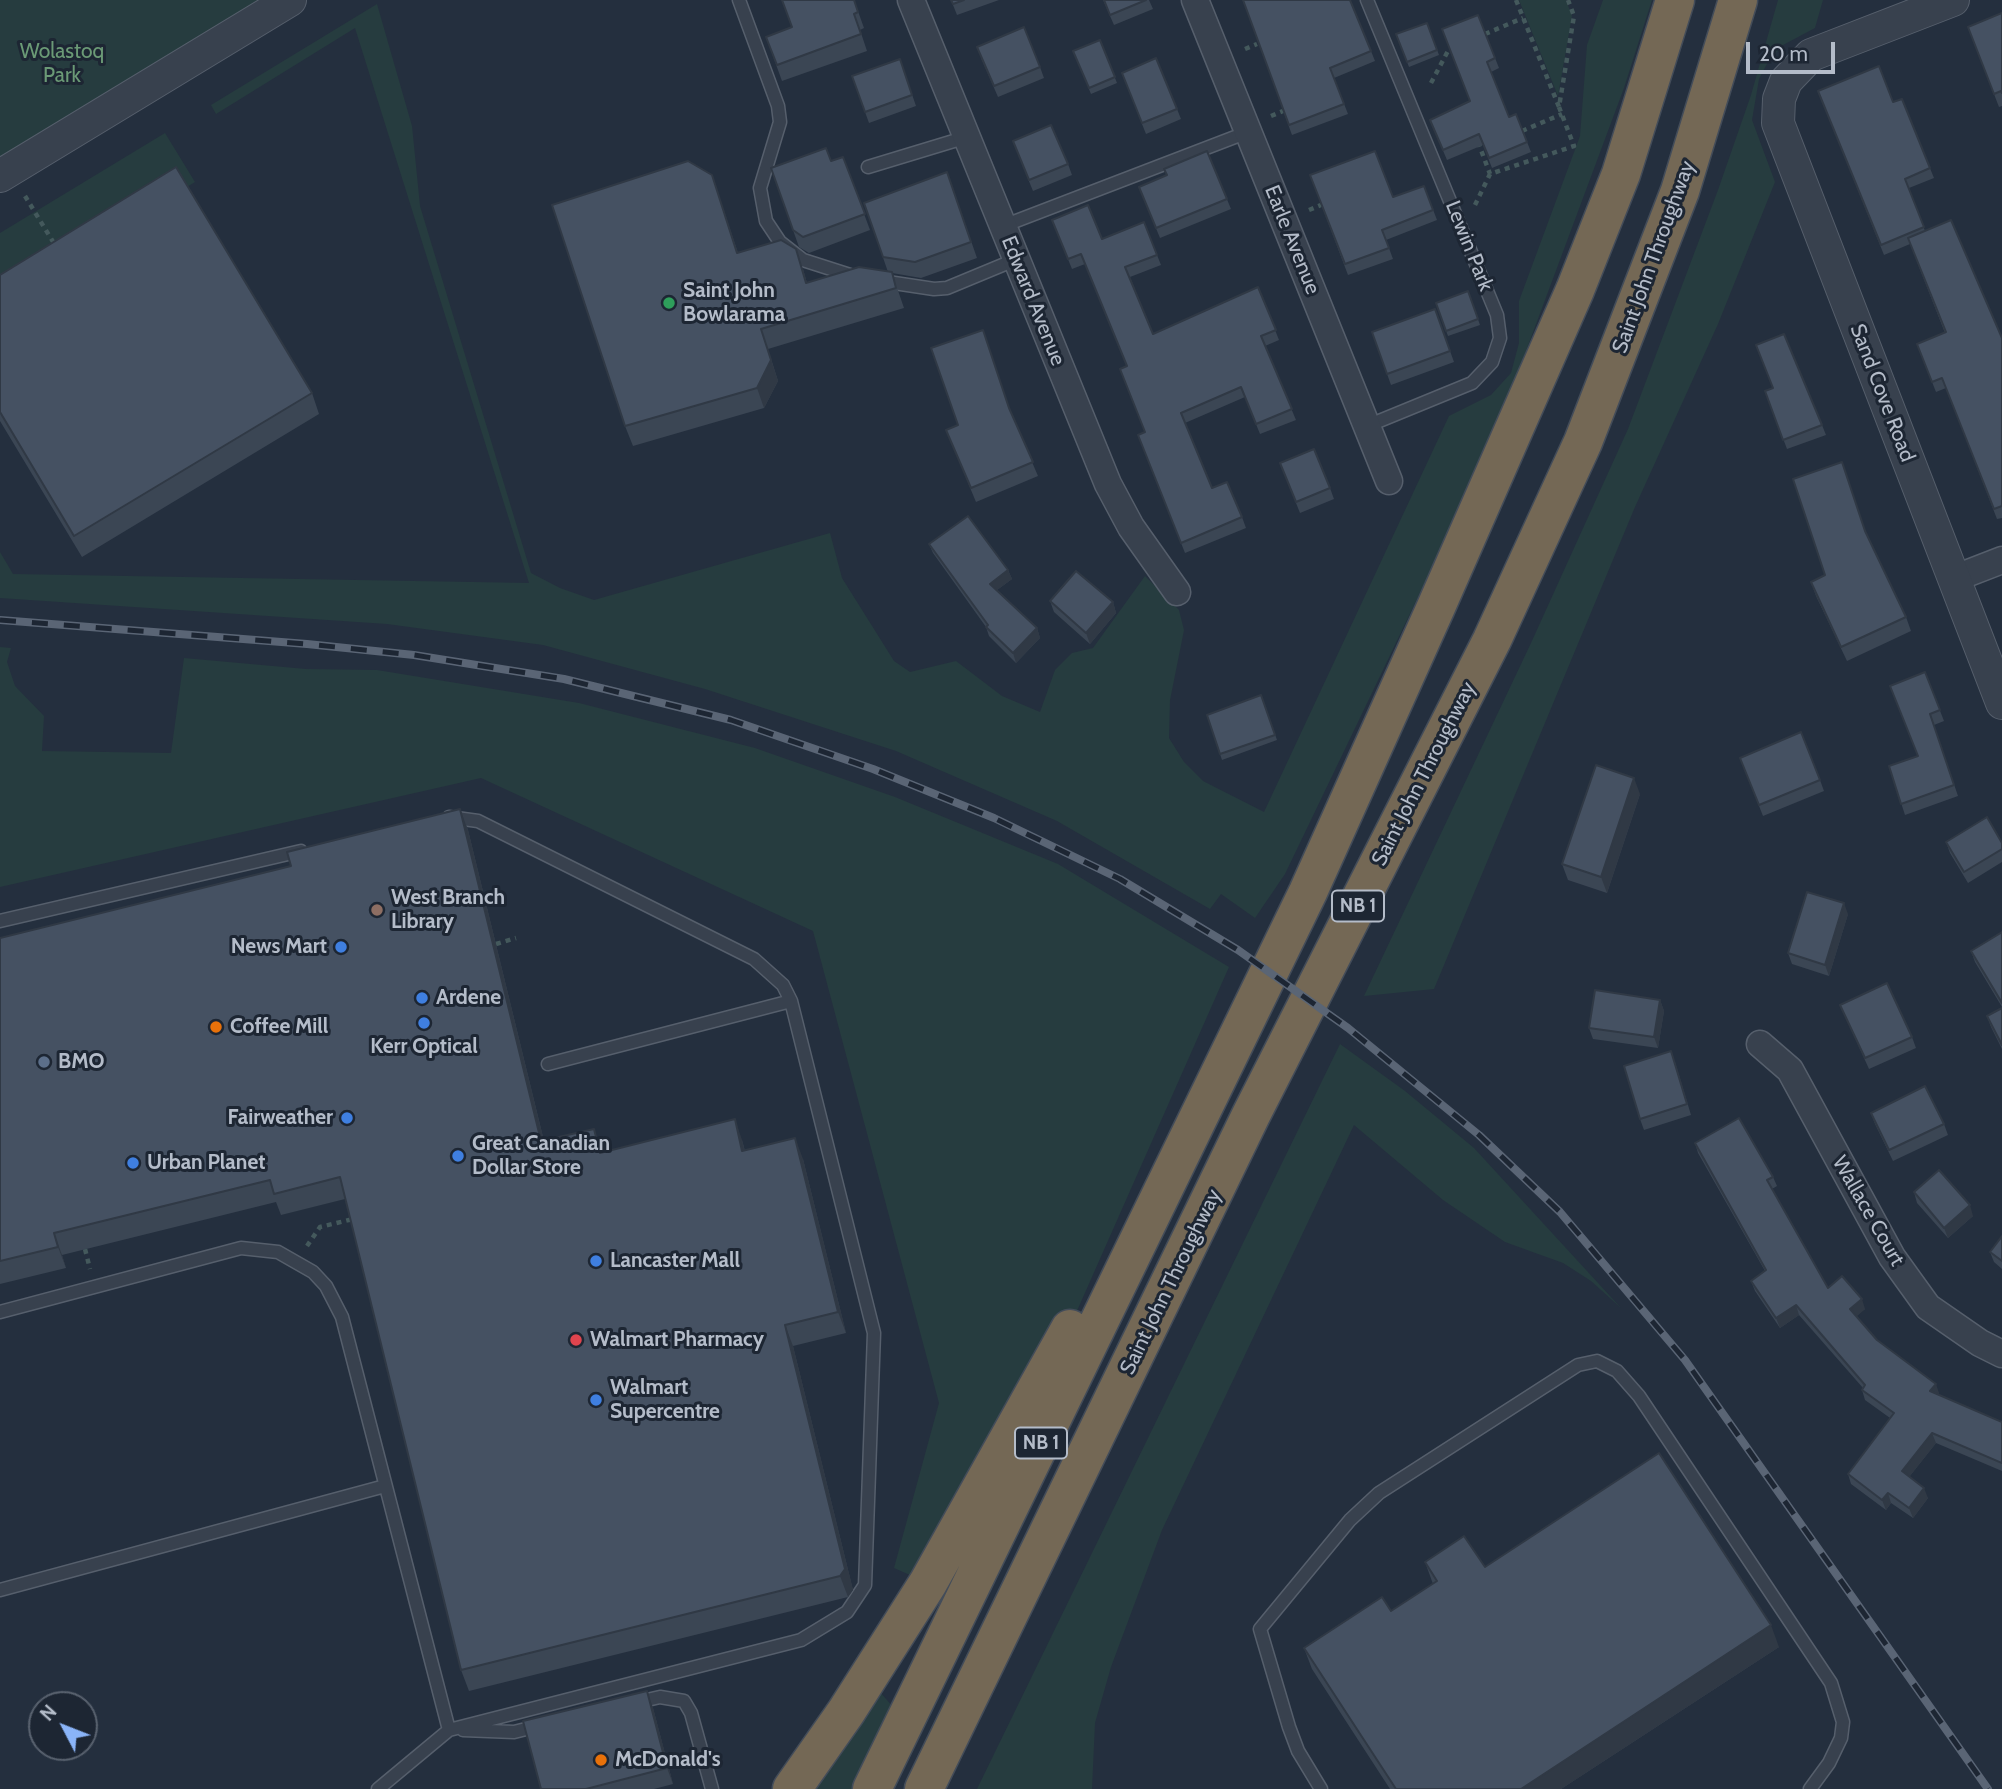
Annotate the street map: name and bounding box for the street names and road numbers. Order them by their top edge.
street label: Saint John Throughway [1607,157,1701,357]
street label: Earle Avenue [1259,182,1325,298]
street label: Lewin Park [1440,197,1498,295]
street label: Edward Avenue [996,233,1070,369]
street label: Sand Cove Road [1844,321,1920,465]
street label: Saint John Throughway [1367,678,1481,870]
road number: NB 1 [1332,890,1384,922]
street label: Wallace Court [1826,1151,1910,1271]
street label: Saint John Throughway [1115,1185,1227,1379]
road number: NB 1 [1015,1428,1067,1458]

